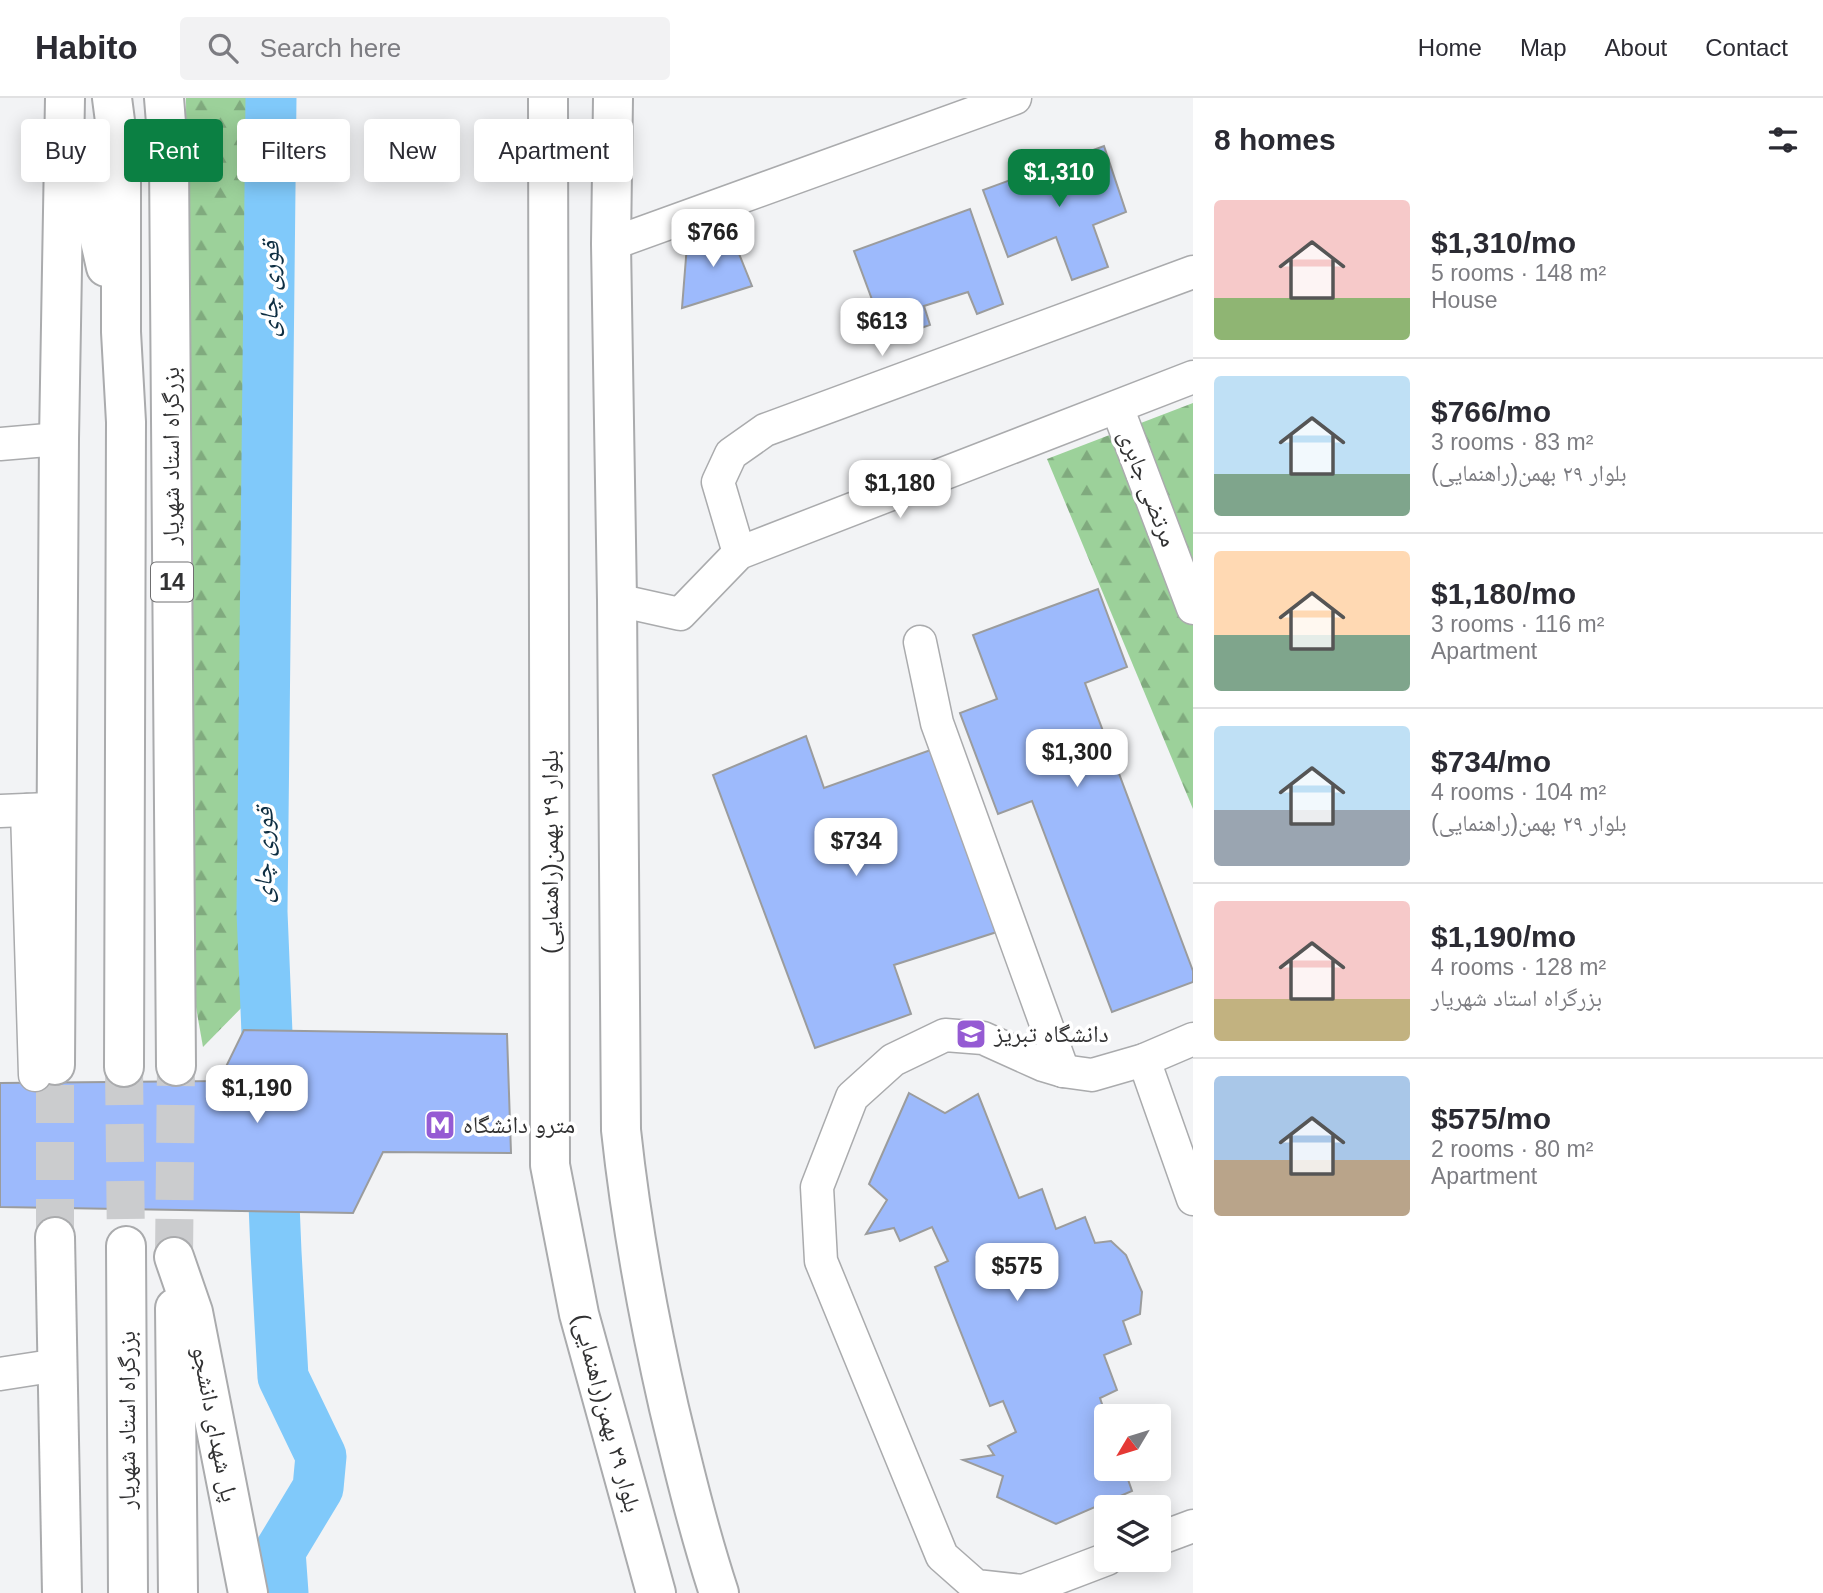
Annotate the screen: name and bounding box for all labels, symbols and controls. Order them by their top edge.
search box [180,17,670,80]
text: Habito [35,29,138,66]
icon: search [204,29,242,67]
text: Search here [260,33,401,63]
text: Home [1418,34,1482,61]
text: Map [1520,34,1567,61]
text: About [1605,34,1667,61]
text: Contact [1705,34,1788,61]
chip: Buy [21,119,110,182]
chip: Rent [124,119,223,182]
chip: Filters [237,119,350,182]
chip: New [364,119,460,182]
chip: Apartment [474,119,633,182]
icon: filters [1764,121,1802,159]
text: 8 homes [1214,123,1336,156]
pin: $1,310 [1002,150,1116,209]
text: $1,310 [1024,159,1094,185]
pin: $766 [672,209,754,269]
text: $766 [687,219,739,245]
text: $1,310/mo [1431,226,1576,259]
icon: home [1270,228,1354,312]
water label: قوری چای [253,238,286,337]
text: 5 rooms · 148 m² [1431,260,1606,286]
text: House [1431,287,1497,313]
pin: $613 [841,299,923,358]
text: $613 [856,308,908,334]
street label: بزرگراه استاد شهریار [157,367,185,546]
text: $766/mo [1431,395,1551,428]
icon: home [1270,404,1354,488]
street label: مرتضی جابری [1113,425,1183,551]
text: 3 rooms · 83 m² [1431,429,1593,455]
pin: $1,180 [843,460,957,520]
text: بلوار ٢٩ بهمن(راهنمایی) [1431,460,1627,486]
text: $1,180 [865,470,935,496]
road number: 14 [151,562,193,602]
text: $1,180/mo [1431,577,1576,610]
icon: home [1270,579,1354,663]
text: 3 rooms · 116 m² [1431,611,1604,637]
text: Apartment [1431,638,1537,664]
pin: $1,300 [1020,730,1134,789]
text: $1,300 [1042,739,1112,765]
text: $734/mo [1431,745,1551,778]
street label: بلوار ٢٩ بهمن(راهنمایی) [536,750,564,954]
icon: home [1270,754,1354,838]
text: 4 rooms · 104 m² [1431,779,1606,805]
water label: قوری چای [247,804,280,903]
text: بلوار ٢٩ بهمن(راهنمایی) [1431,810,1627,836]
pin: $734 [815,818,897,878]
text: $734 [830,828,882,854]
text: $1,190/mo [1431,920,1576,953]
icon: home [1270,929,1354,1013]
text: 4 rooms · 128 m² [1431,954,1606,980]
text: بزرگراه استاد شهریار [1431,985,1602,1011]
school or university icon: دانشگاه تبریز [954,1017,988,1051]
place label: دانشگاه تبریز [993,1020,1109,1048]
pin: $1,190 [200,1066,314,1125]
text: $1,190 [222,1075,292,1101]
text: $575/mo [1431,1102,1551,1135]
icon: home [1270,1104,1354,1188]
metro station icon: مترو دانشگاه [423,1108,457,1142]
place label: مترو دانشگاه [463,1111,575,1138]
text: 2 rooms · 80 m² [1431,1136,1593,1162]
text: Apartment [1431,1163,1537,1189]
pin: $575 [976,1244,1058,1303]
text: $575 [991,1253,1043,1279]
street label: بلوار ٢٩ بهمن(راهنمایی) [567,1311,647,1515]
street label: بزرگراه استاد شهریار [113,1331,141,1510]
street label: پل شهدای دانشجو [186,1344,244,1504]
north arrow [1094,1404,1171,1480]
map controls [1094,1404,1171,1572]
button: layers [1094,1495,1171,1572]

